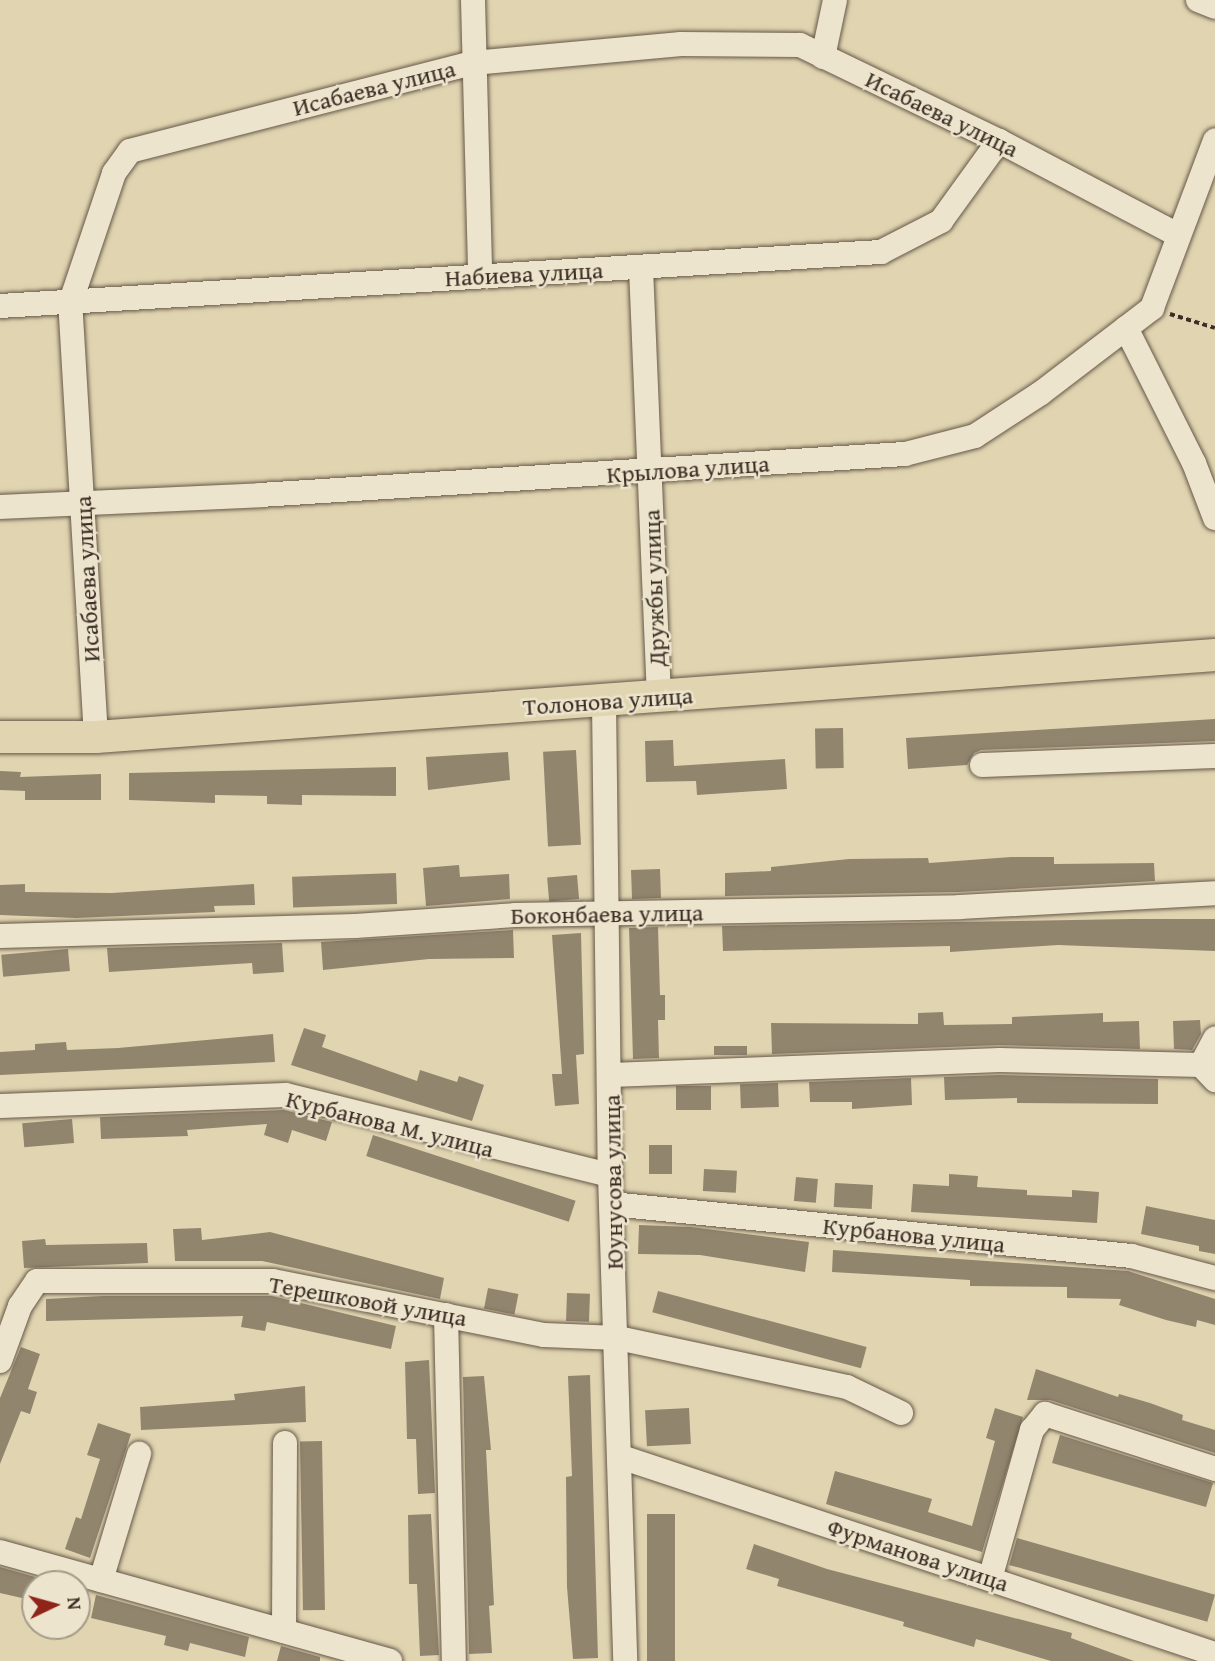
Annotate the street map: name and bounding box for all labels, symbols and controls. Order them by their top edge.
street label: Исабаева улица [290,54,458,122]
street label: Исабаева улица [861,65,1023,163]
street label: Набиева улица [444,255,604,293]
street label: Крылова улица [606,449,770,489]
street label: Исабаева улица [68,495,106,663]
street label: Дружбы улица [637,509,671,667]
street label: Толонова улица [522,681,694,721]
street label: Боконбаева улица [510,898,704,930]
street label: Курбанова М. улица [283,1084,497,1164]
street label: Юунусова улица [597,1094,629,1270]
street label: Курбанова улица [821,1211,1007,1259]
street label: Терешковой улица [267,1269,469,1333]
street label: Фурманова улица [824,1512,1012,1598]
north arrow [21,1570,91,1640]
text: N [60,1596,89,1611]

